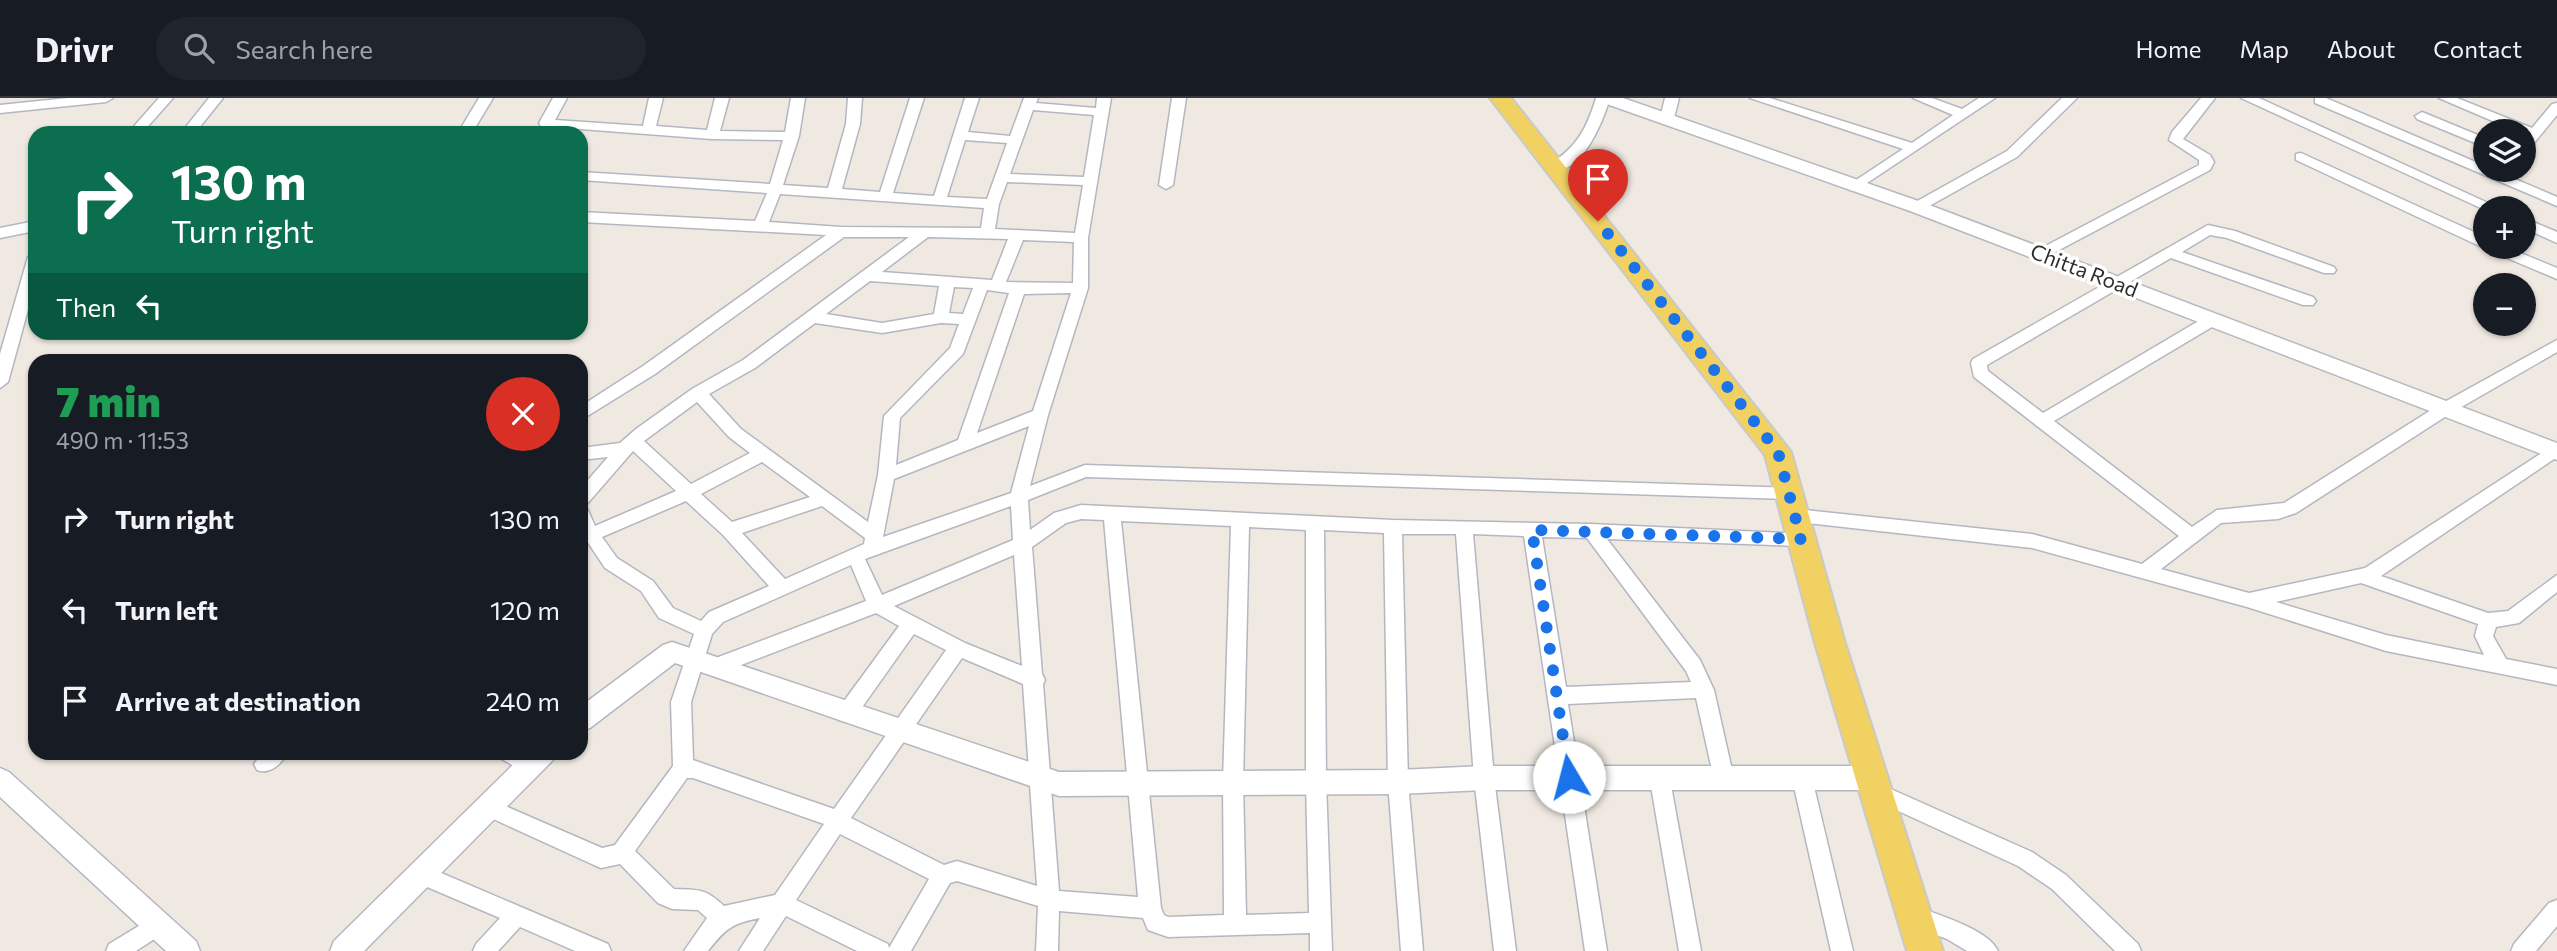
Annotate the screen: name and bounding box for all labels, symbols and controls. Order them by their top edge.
search box [156,17,646,80]
text: Drivr [35,28,114,69]
icon: search [180,29,218,67]
text: Search here [236,33,373,64]
text: Home [2136,34,2202,63]
text: Map [2240,34,2289,63]
text: About [2327,34,2395,63]
text: Contact [2433,34,2522,63]
map controls [2473,119,2536,336]
button: layers [2473,119,2536,182]
pin [1568,149,1628,221]
text: 130 m [171,150,306,210]
icon: right [56,154,147,245]
icon: arrive [1579,160,1617,198]
button: + [2473,196,2536,259]
text: Turn right [171,210,314,250]
street label: Chitta Road [2027,238,2142,302]
button: − [2473,273,2536,336]
icon: left [130,287,168,325]
text: Then [56,291,116,322]
text: 7 min [56,374,161,426]
button: close [486,377,560,451]
text: 490 m · 11:53 [56,426,189,454]
icon: right [56,500,94,538]
text: Turn right [115,503,234,534]
text: 130 m [489,503,560,534]
icon: left [56,591,94,629]
text: Turn left [115,594,218,625]
text: 120 m [490,594,560,625]
icon: arrive [56,682,94,720]
text: Arrive at destination [115,685,361,716]
text: 240 m [486,685,560,716]
position arrow [1532,740,1606,814]

